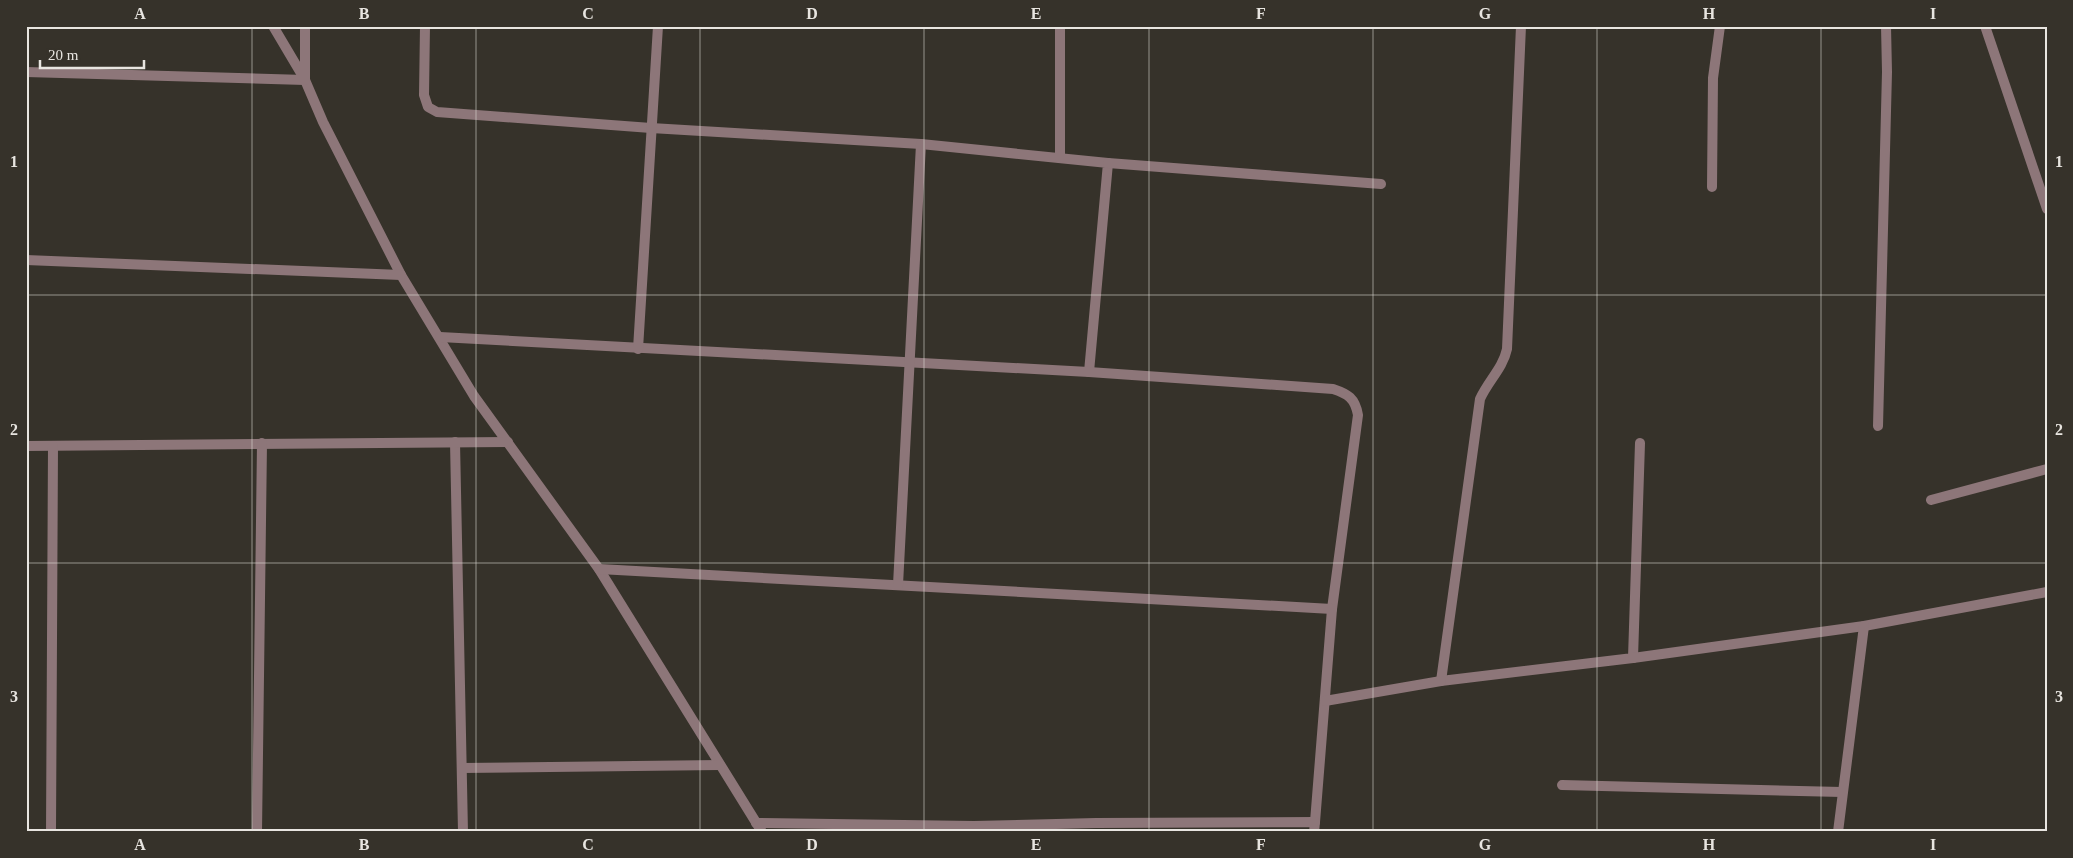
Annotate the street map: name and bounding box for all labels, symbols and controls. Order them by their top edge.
text: A [134,5,146,22]
text: B [359,5,370,22]
text: C [582,5,594,22]
text: D [806,5,818,22]
text: E [1031,5,1041,22]
text: F [1256,5,1266,22]
text: G [1479,5,1492,22]
text: H [1703,5,1716,22]
text: I [1930,5,1936,22]
scale bar [40,38,144,70]
text: 20 m [48,47,79,63]
text: 1 [10,153,18,170]
text: 1 [2055,153,2063,170]
text: 2 [10,421,18,438]
text: 2 [2055,421,2063,438]
text: 3 [10,688,18,705]
text: 3 [2055,688,2063,705]
text: A [134,836,146,853]
text: B [359,836,370,853]
text: C [582,836,594,853]
text: D [806,836,818,853]
text: E [1031,836,1041,853]
text: F [1256,836,1266,853]
text: G [1479,836,1492,853]
text: H [1703,836,1716,853]
text: I [1930,836,1936,853]

